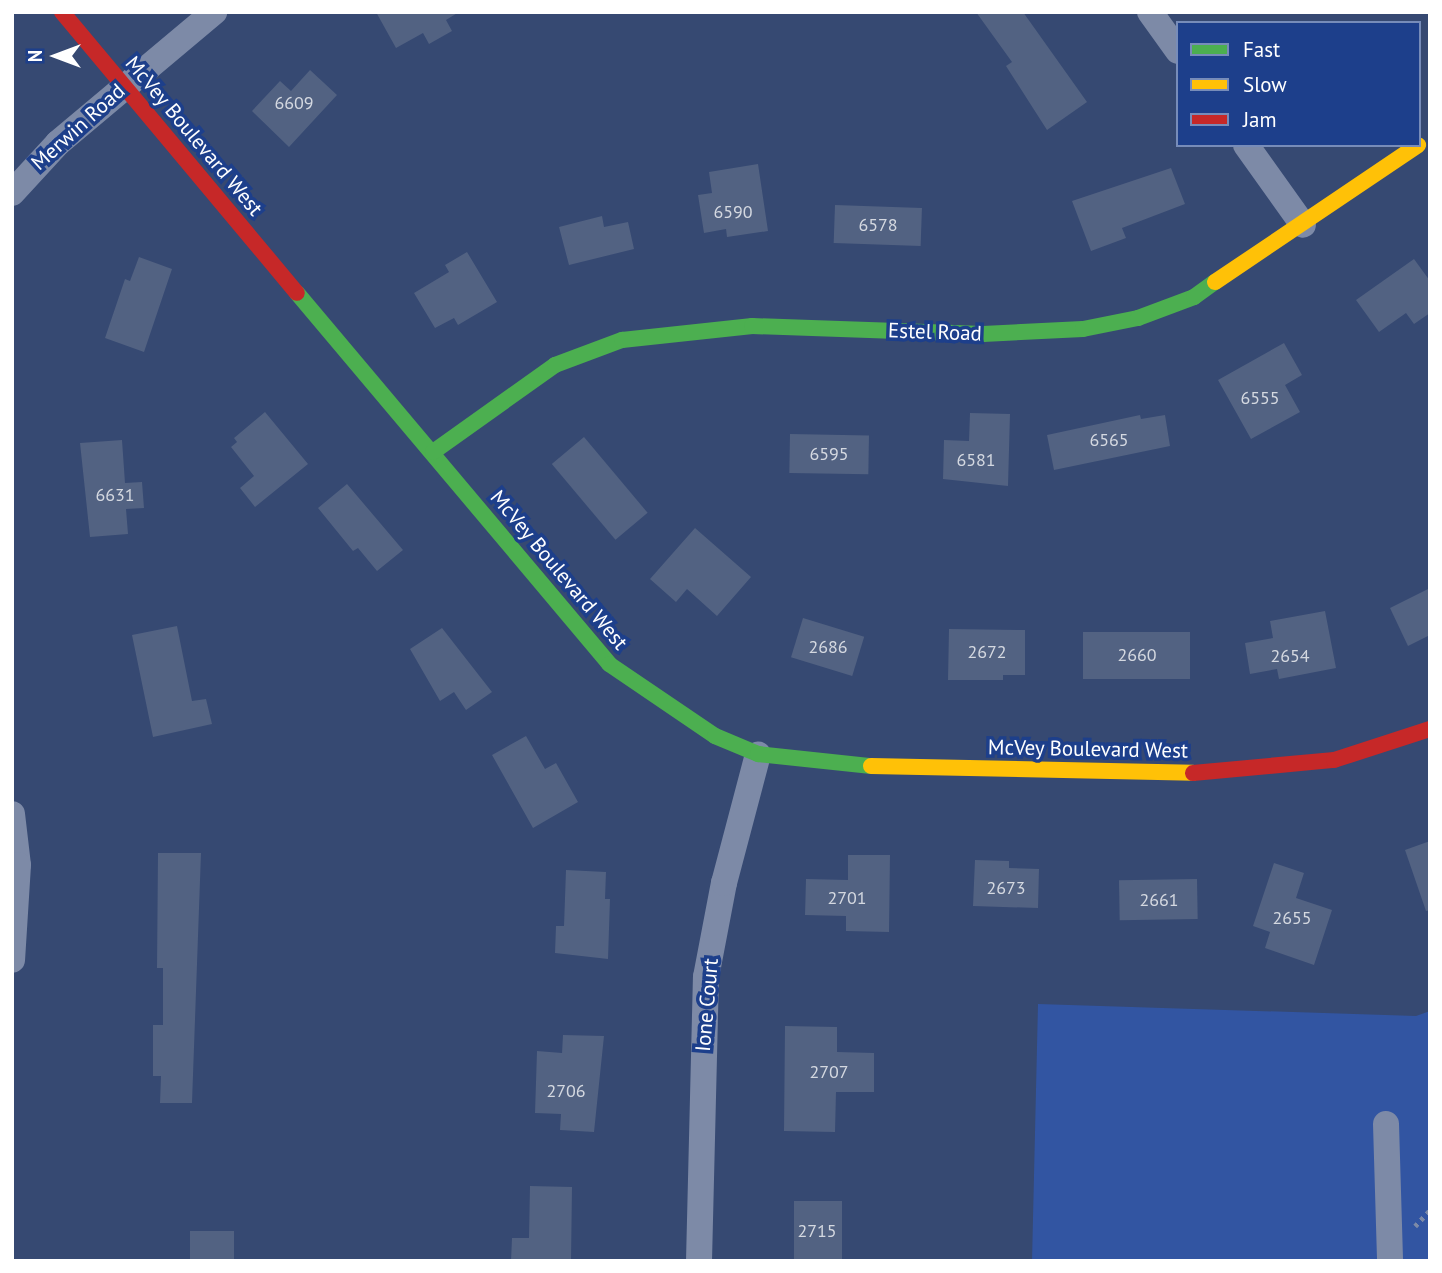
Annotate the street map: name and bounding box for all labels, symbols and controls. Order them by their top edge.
north arrow [21,21,91,91]
legend [1176,21,1421,147]
text: Fast [1243,36,1280,63]
text: N [23,50,47,62]
street label: McVey Boulevard West [120,51,268,221]
text: Slow [1243,71,1287,98]
street label: Merwin Road [26,78,130,176]
house number: 6609 [274,92,314,114]
text: Jam [1243,106,1277,133]
house number: 6590 [713,201,753,223]
house number: 6578 [858,214,898,236]
street label: Estel Road [888,318,982,346]
house number: 6555 [1240,387,1280,409]
house number: 6565 [1089,429,1129,451]
house number: 6595 [809,443,849,465]
house number: 6581 [956,449,996,471]
house number: 6631 [95,484,135,506]
street label: McVey Boulevard West [485,485,633,655]
house number: 2686 [808,636,848,658]
house number: 2672 [967,641,1007,663]
house number: 2660 [1117,644,1157,666]
house number: 2654 [1270,645,1310,667]
street label: McVey Boulevard West [987,735,1189,763]
house number: 2673 [986,877,1026,899]
house number: 2701 [827,887,867,909]
house number: 2661 [1139,889,1179,911]
house number: 2655 [1272,907,1312,929]
street label: Ione Court [690,957,724,1053]
house number: 2707 [809,1061,849,1083]
house number: 2706 [546,1080,586,1102]
house number: 2715 [797,1220,837,1242]

